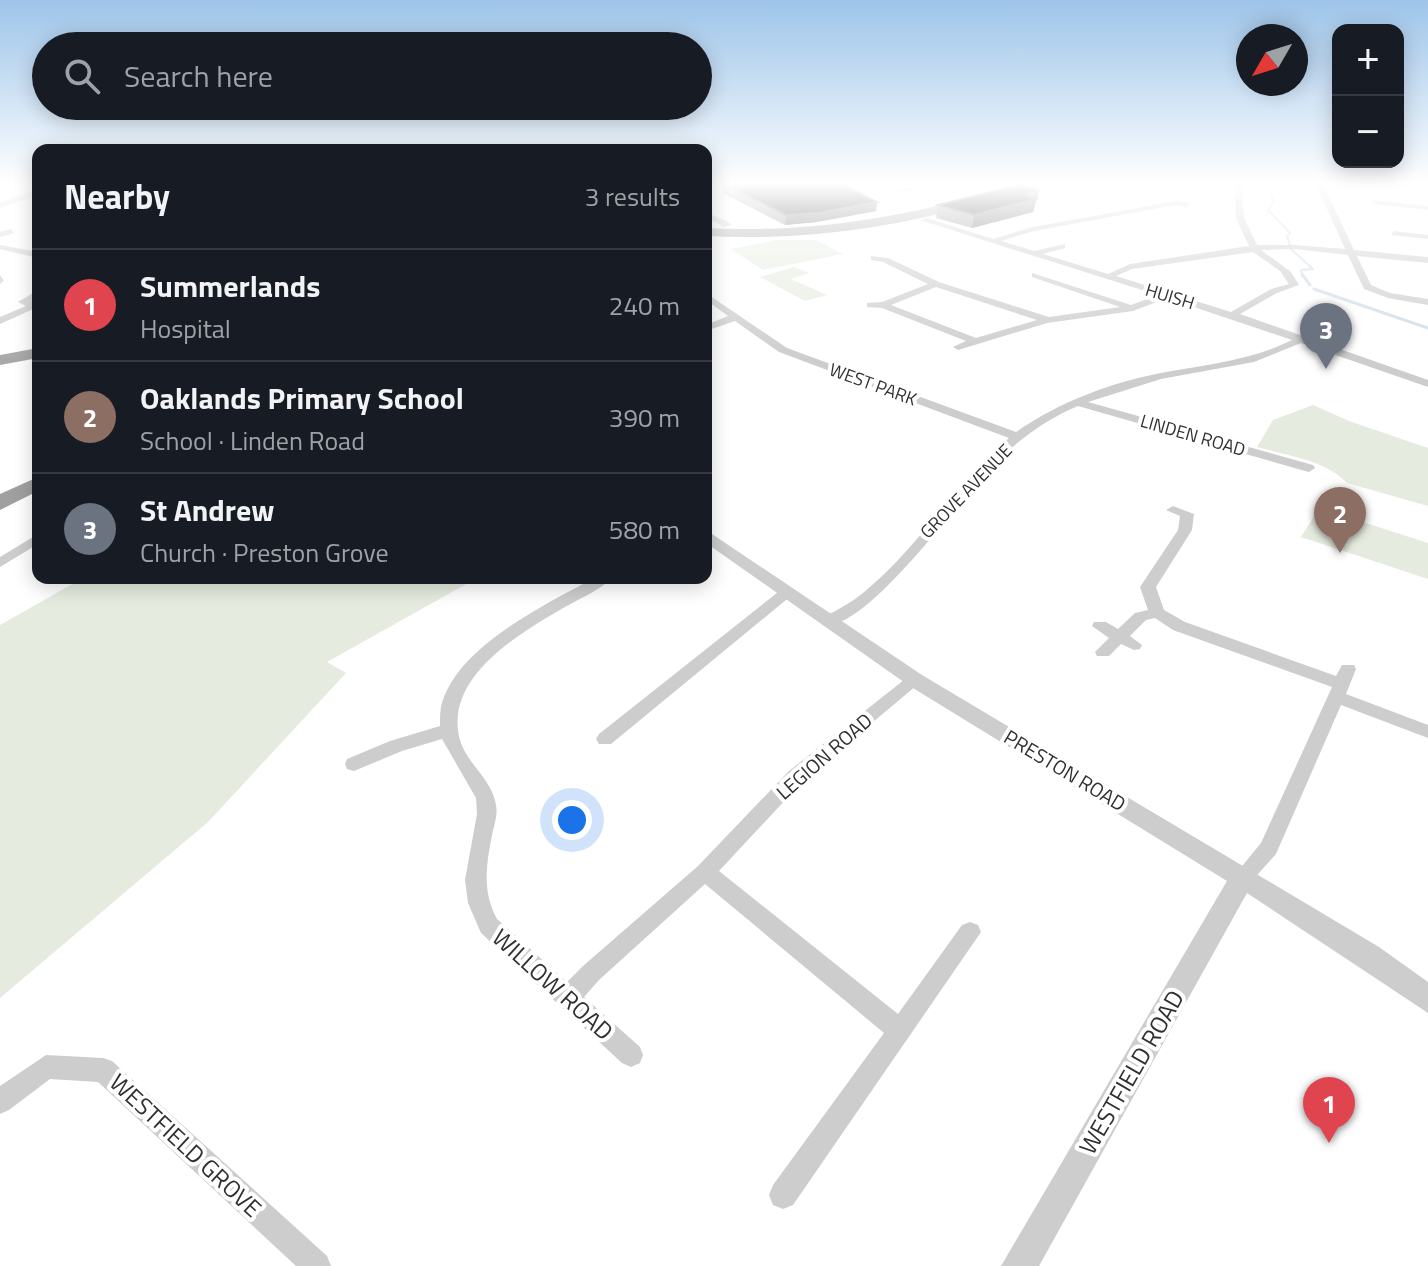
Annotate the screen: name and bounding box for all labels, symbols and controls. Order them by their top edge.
north arrow [1236,24,1308,96]
map controls [1332,24,1404,168]
button: + [1332,24,1404,96]
search box [32,32,712,120]
text: Search here [124,53,273,99]
icon: search [60,54,104,98]
button: − [1332,96,1404,168]
text: Nearby [64,170,170,222]
text: 3 results [585,177,680,216]
text: Summerlands [140,263,320,309]
street label: HUISH [1142,276,1198,316]
text: 1 [83,286,97,325]
text: 240 m [609,286,680,325]
pin: 3 [1300,303,1352,369]
text: Hospital [140,309,231,348]
street label: WEST PARK [826,356,920,412]
text: Oaklands Primary School [140,375,464,421]
text: 2 [83,398,97,437]
text: 390 m [609,398,680,437]
street label: LINDEN ROAD [1137,407,1249,463]
text: School · Linden Road [140,421,365,460]
street label: GROVE AVENUE [914,437,1018,544]
text: St Andrew [140,487,274,533]
pin: 2 [1314,487,1366,553]
text: 3 [83,510,97,549]
text: 580 m [609,510,680,549]
text: Church · Preston Grove [140,533,389,572]
street label: LEGION ROAD [769,705,879,807]
street label: PRESTON ROAD [998,721,1132,819]
your location [552,800,592,840]
street label: WILLOW ROAD [484,920,622,1048]
street label: WESTFIELD ROAD [1069,983,1193,1161]
street label: WESTFIELD GROVE [102,1065,270,1225]
pin: 1 [1303,1077,1355,1143]

